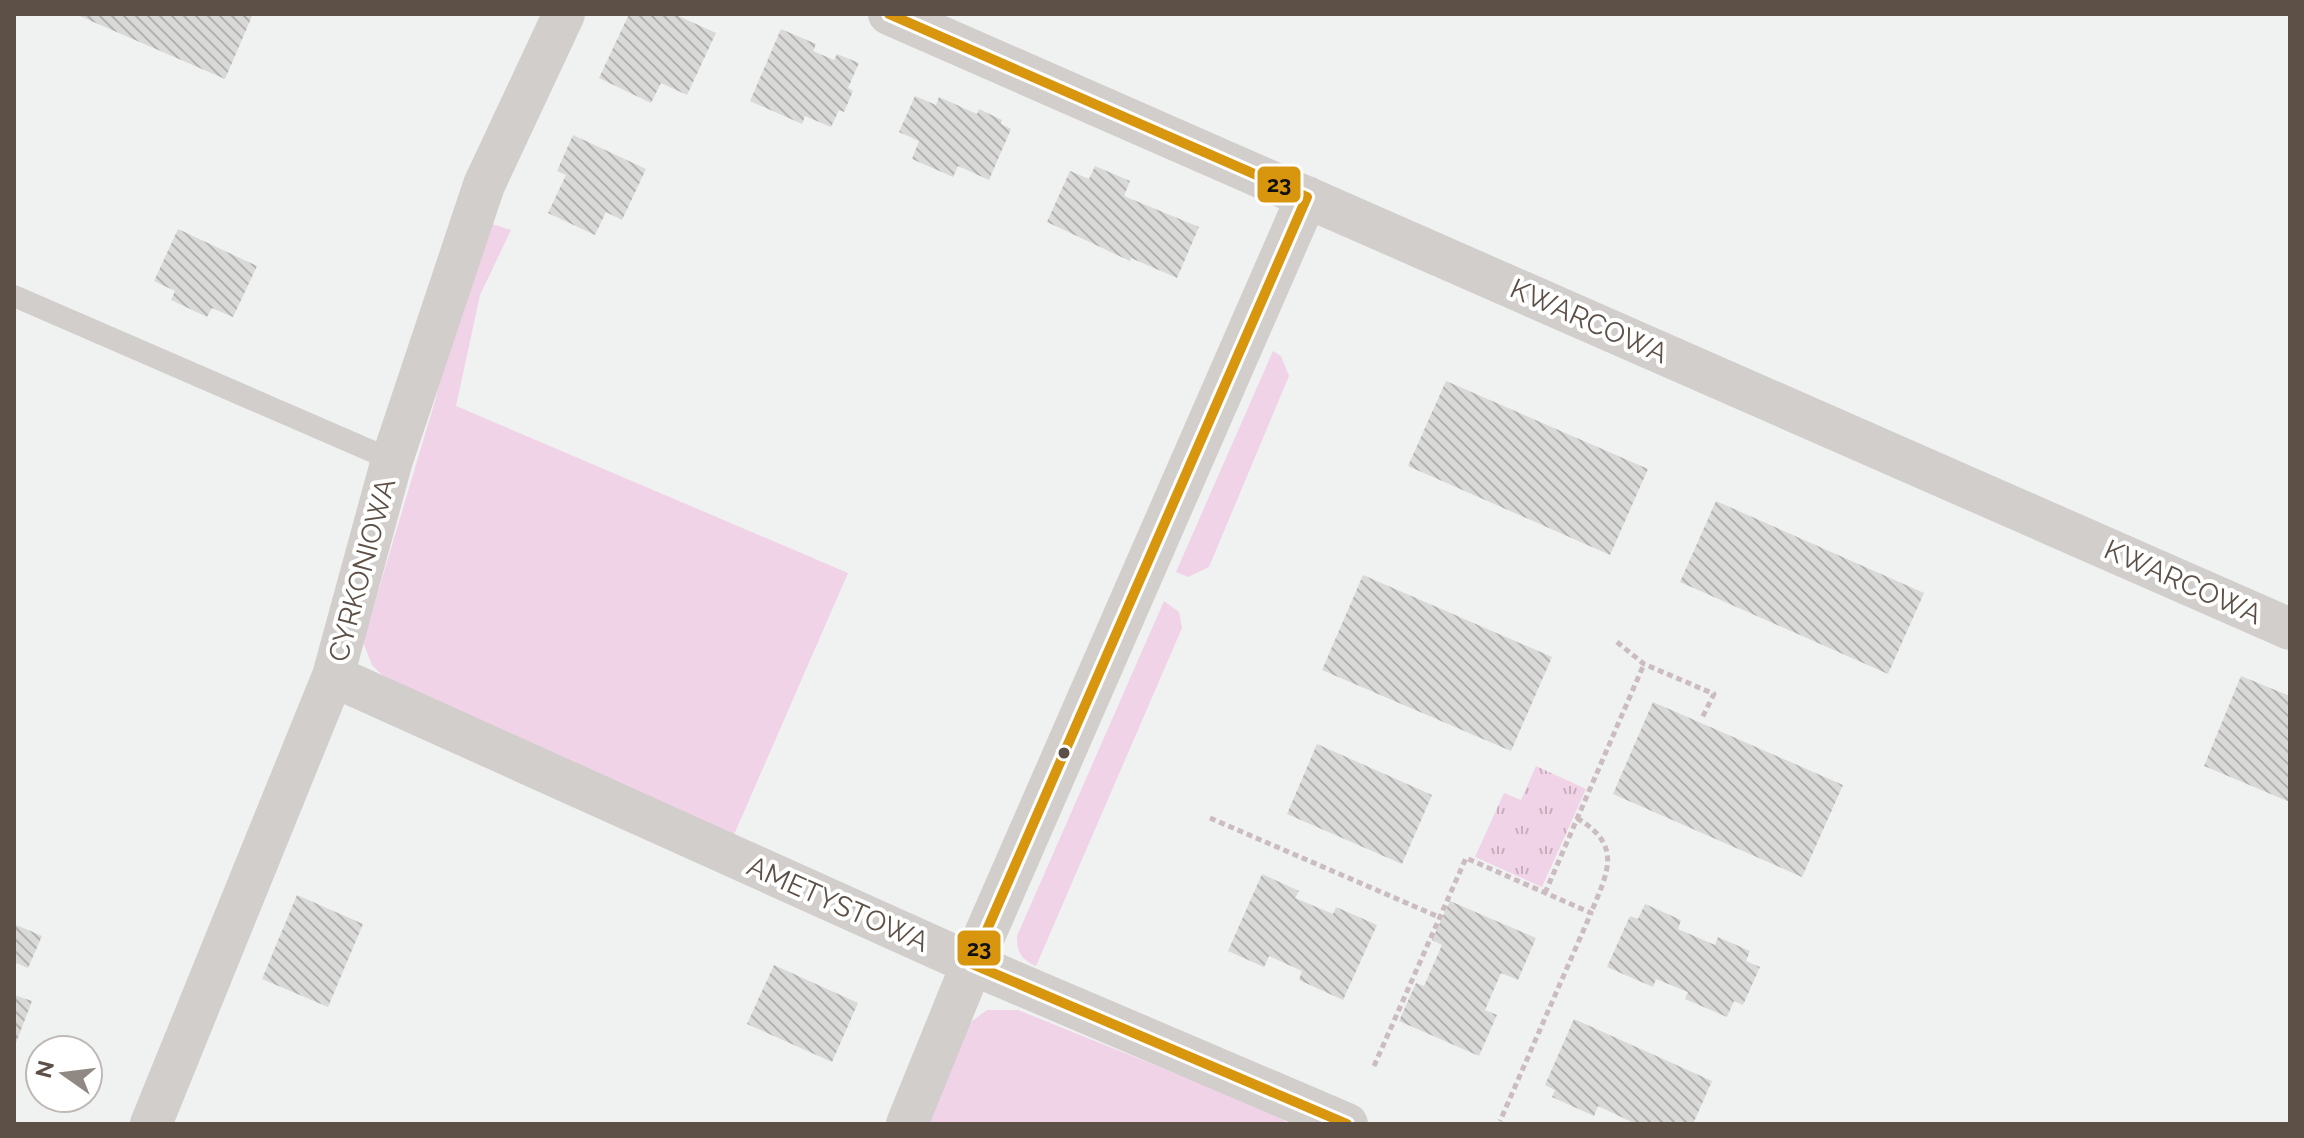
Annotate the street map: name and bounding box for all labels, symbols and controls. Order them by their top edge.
line badge: 23 [1256,165,1302,204]
text: 23 [1267,171,1291,197]
street label: KWARCOWA [1505,272,1673,370]
street label: CYRKONIOWA [322,475,402,665]
street label: KWARCOWA [2099,533,2267,631]
unlabelled marker [1056,745,1072,761]
street label: AMETYSTOWA [742,849,934,959]
line badge: 23 [956,929,1002,967]
text: 23 [967,935,991,961]
north arrow [24,1034,104,1114]
text: N [30,1058,59,1080]

